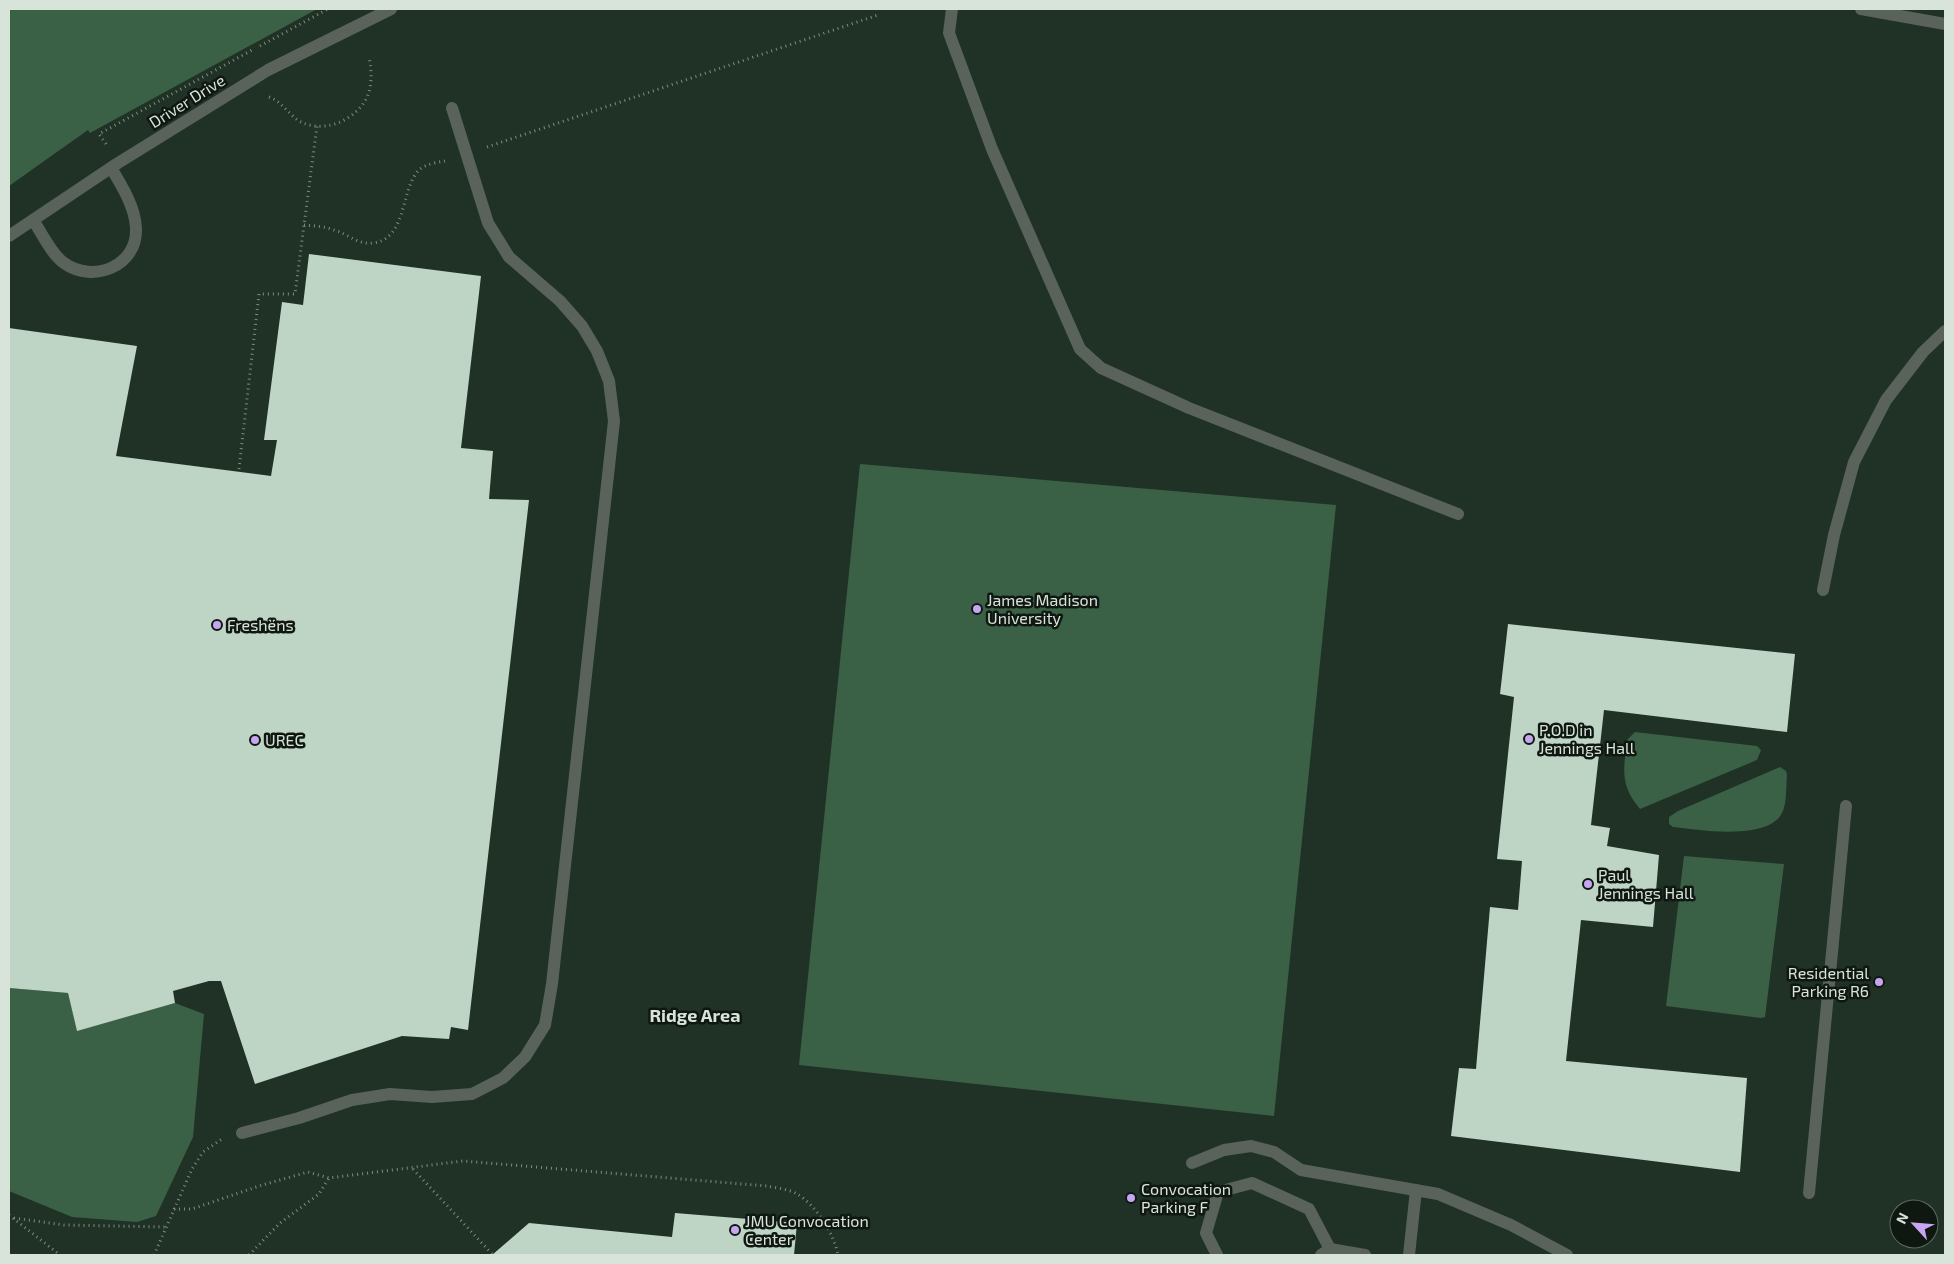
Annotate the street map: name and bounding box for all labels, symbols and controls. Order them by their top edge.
street label: Driver Drive [145,70,228,131]
place label: James Madison University [987,590,1098,627]
marker: James Madison University [971,603,983,615]
place label: Freshëns [227,615,294,634]
marker: Freshëns [211,619,223,631]
place label: P.O.D in Jennings Hall [1539,720,1635,757]
place label: UREC [265,730,304,749]
marker: P.O.D in Jennings Hall [1523,733,1535,745]
marker: UREC [249,734,261,746]
place label: Paul Jennings Hall [1598,865,1694,902]
marker: Paul Jennings Hall [1582,878,1594,890]
place label: Residential Parking R6 [1788,963,1869,1000]
marker: Residential Parking R6 [1873,976,1885,988]
district label: Ridge Area [649,1004,741,1026]
place label: Convocation Parking F [1141,1179,1231,1216]
marker: Convocation Parking F [1125,1192,1137,1204]
north arrow [1889,1199,1939,1249]
text: N [1892,1210,1912,1226]
place label: JMU Convocation Center [745,1211,869,1248]
marker: JMU Convocation Center [729,1224,741,1236]

